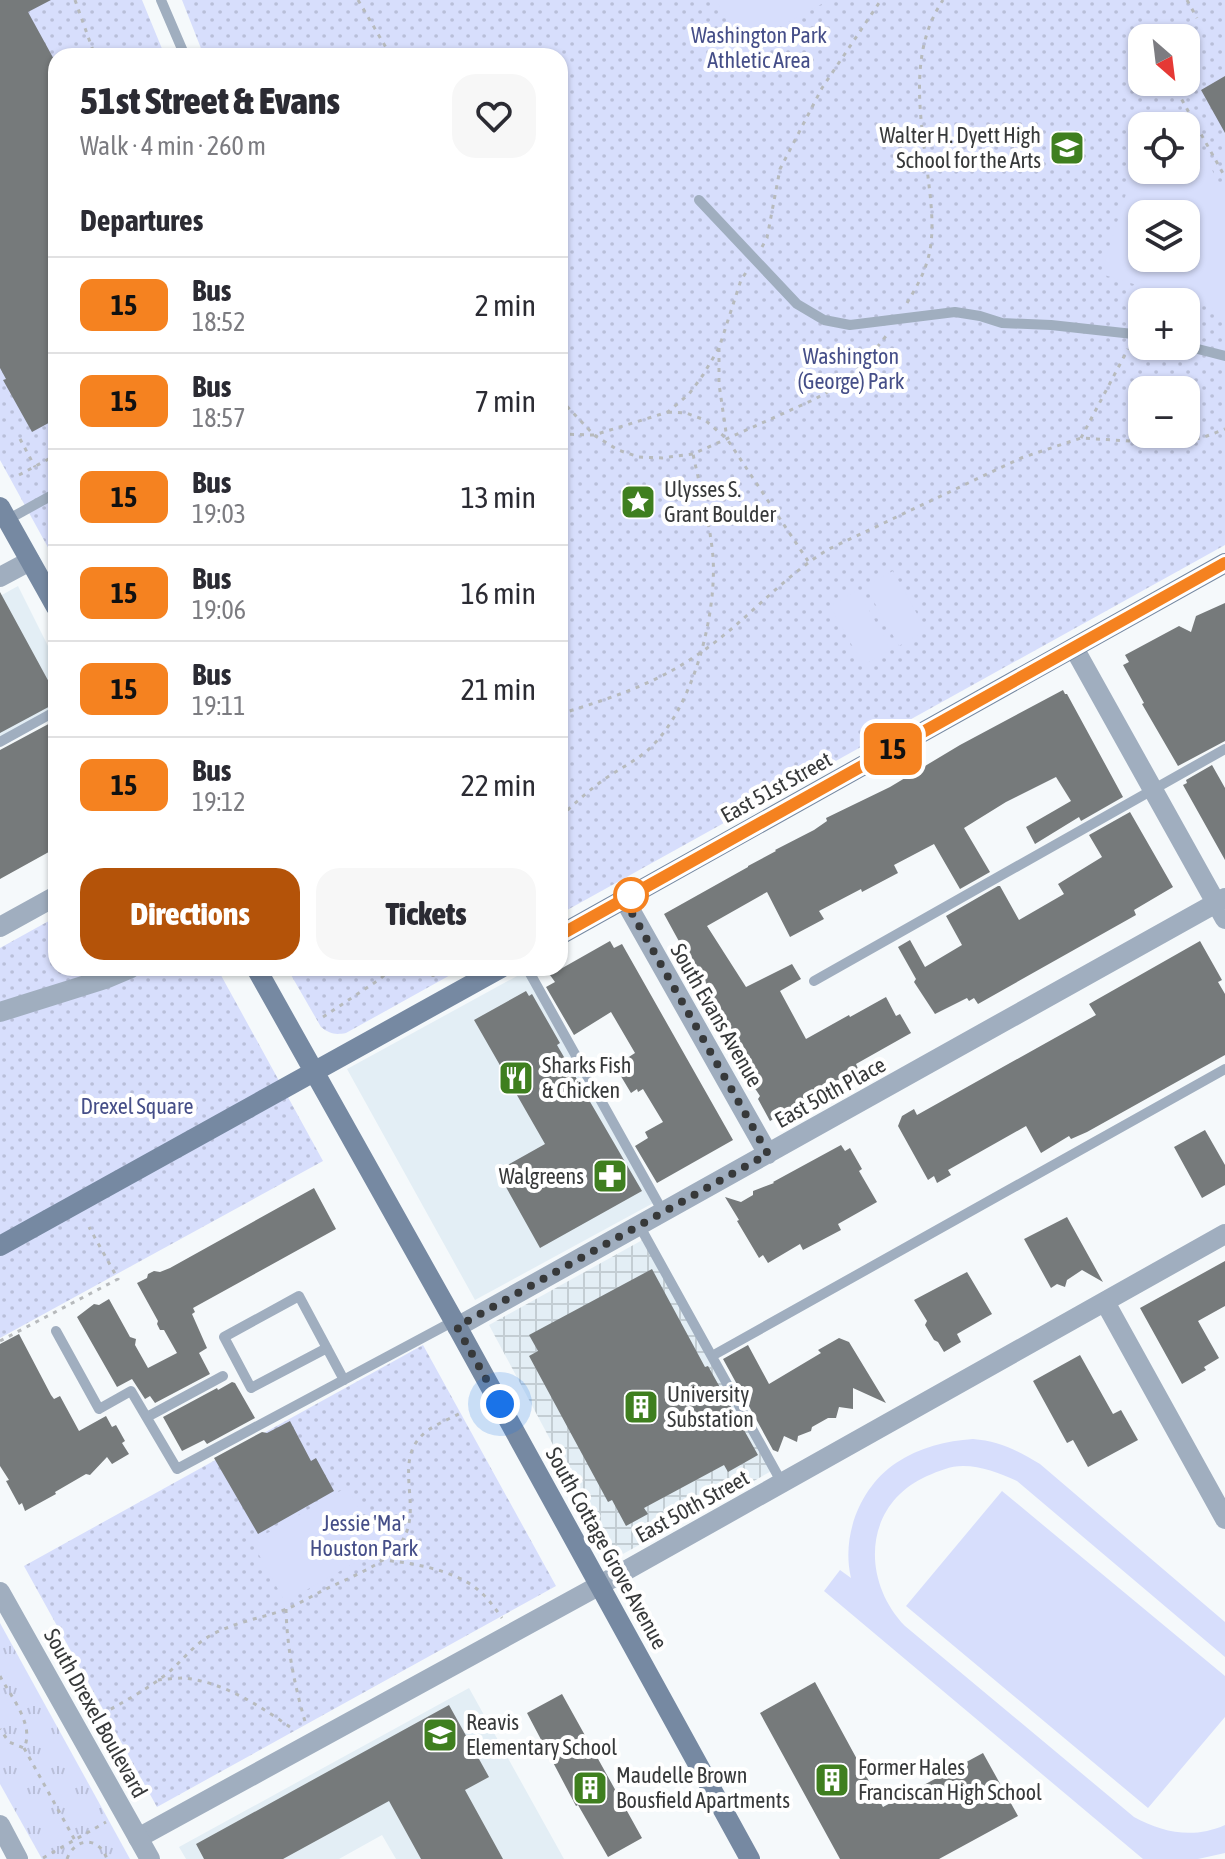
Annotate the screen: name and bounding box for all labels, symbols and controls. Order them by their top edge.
park label: Washington Park Athletic Area [691,22,827,73]
north arrow [1128,24,1200,96]
map controls [1128,24,1200,448]
button: heart [452,74,536,158]
text: 51st Street & Evans [80,79,340,122]
button: locate [1128,112,1200,184]
place label: Walter H. Dyett High School for the Arts [880,122,1041,173]
school or university icon: Walter H. Dyett High School for the Arts [1048,129,1086,167]
text: Walk · 4 min · 260 m [80,131,266,161]
button: layers [1128,200,1200,272]
text: Departures [80,203,203,237]
text: Bus [192,273,231,307]
text: 2 min [475,288,536,322]
button: + [1128,288,1200,360]
text: 15 [111,289,137,321]
text: 18:52 [192,307,246,337]
park label: Washington (George) Park [797,343,905,394]
text: Bus [192,369,231,403]
button: − [1128,376,1200,448]
text: 7 min [475,384,536,418]
text: 15 [111,385,137,417]
text: 18:57 [192,403,246,433]
text: Bus [192,465,231,499]
place label: Ulysses S. Grant Boulder [664,476,776,527]
text: 13 min [461,480,536,514]
text: 15 [111,481,137,513]
place icon: Ulysses S. Grant Boulder [619,483,657,521]
text: 19:03 [192,499,246,529]
text: Bus [192,561,231,595]
text: 16 min [461,576,536,610]
text: 15 [111,577,137,609]
text: 19:06 [192,595,246,625]
text: Bus [192,657,231,691]
text: 21 min [461,672,536,706]
text: 15 [111,673,137,705]
text: 19:11 [192,691,246,721]
line badge: 15 [857,723,929,775]
text: 15 [880,733,906,765]
street label: East 51st Street [716,746,836,828]
text: Bus [192,753,231,787]
text: 22 min [461,768,536,802]
text: 15 [111,769,137,801]
text: 19:12 [192,787,246,817]
button: Directions [80,868,300,960]
button: Tickets [316,868,536,960]
unlabelled marker [614,878,648,912]
street label: South Evans Avenue [665,939,769,1091]
street label: East 50th Place [770,1051,890,1133]
place label: Sharks Fish & Chicken [542,1052,631,1103]
restaurant icon: Sharks Fish & Chicken [497,1059,535,1097]
park label: Drexel Square [80,1093,194,1119]
pharmacy icon: Walgreens [591,1157,629,1195]
place label: Walgreens [499,1163,584,1189]
place label: University Substation [667,1381,754,1432]
your location [480,1384,520,1424]
building icon: University Substation [622,1388,660,1426]
street label: South Cottage Grove Avenue [541,1443,673,1653]
street label: East 50th Street [631,1464,753,1548]
park label: Jessie 'Ma' Houston Park [310,1510,419,1561]
street label: South Drexel Boulevard [39,1624,153,1802]
place label: Reavis Elementary School [466,1709,617,1760]
school or university icon: Reavis Elementary School [421,1716,459,1754]
place label: Former Hales Franciscan High School [858,1754,1042,1805]
building icon: Former Hales Franciscan High School [813,1761,851,1799]
place label: Maudelle Brown Bousfield Apartments [616,1762,790,1813]
building icon: Maudelle Brown Bousfield Apartments [571,1769,609,1807]

